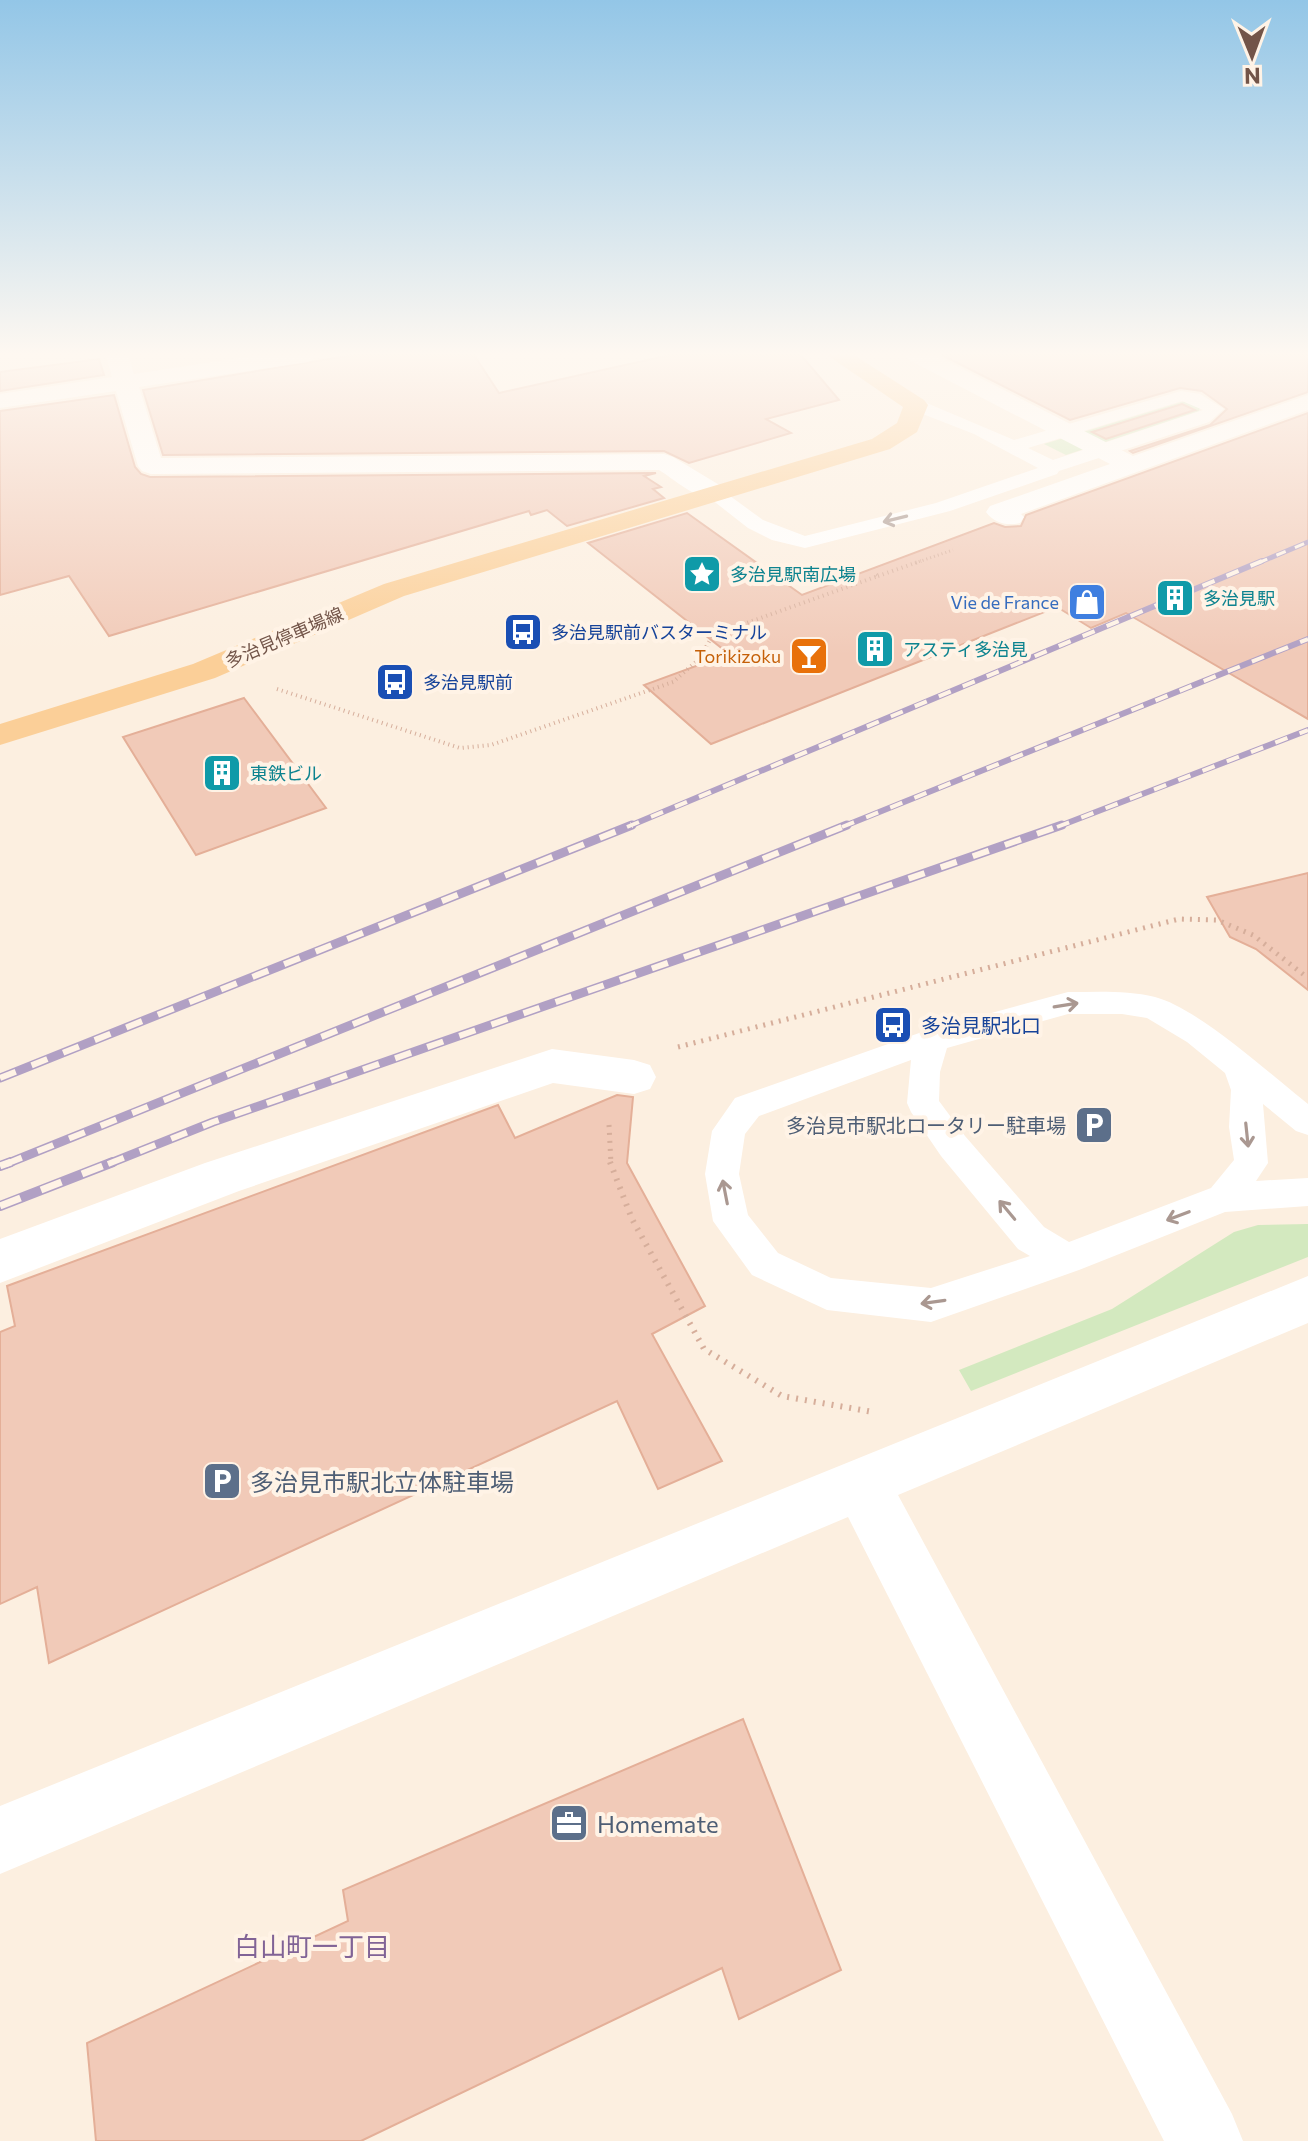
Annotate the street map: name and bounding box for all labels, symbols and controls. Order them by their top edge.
north arrow [1212,16,1292,96]
text: N [1244,63,1261,90]
one-way arrow [882,512,908,527]
place icon: 多治見駅南広場 [681,553,723,595]
place label: 多治見駅南広場 [730,563,856,585]
building icon: 多治見駅 [1154,577,1196,619]
shop icon: Vie de France [1066,581,1108,623]
place label: 多治見駅 [1203,587,1275,609]
place label: Vie de France [951,591,1059,613]
street label: 多治見停車場線 [222,602,346,672]
bus stop icon: 多治見駅前バスターミナル [502,611,544,653]
place label: 多治見駅前バスターミナル [551,621,767,643]
building icon: アスティ多治見 [854,628,896,670]
bar icon: Torikizoku [788,635,830,677]
place label: アスティ多治見 [903,638,1028,660]
place label: Torikizoku [694,645,781,667]
bus stop icon: 多治見駅前 [374,661,416,703]
place label: 多治見駅前 [423,671,513,693]
building icon: 東鉄ビル [201,752,243,794]
place label: 東鉄ビル [250,762,322,784]
one-way arrow [1053,997,1078,1012]
bus stop icon: 多治見駅北口 [872,1004,914,1046]
place label: 多治見駅北口 [921,1013,1041,1037]
parking icon: 多治見市駅北ロータリー駐車場 [1073,1104,1115,1146]
place label: 多治見市駅北ロータリー駐車場 [786,1113,1066,1137]
one-way arrow [1240,1121,1255,1147]
one-way arrow [717,1180,732,1206]
one-way arrow [998,1200,1016,1221]
one-way arrow [1166,1210,1191,1224]
one-way arrow [921,1295,946,1310]
parking icon: 多治見市駅北立体駐車場 [201,1460,243,1502]
place label: 多治見市駅北立体駐車場 [250,1467,514,1496]
office icon: Homemate [548,1802,590,1844]
place label: Homemate [597,1809,719,1838]
district label: 白山町一丁目 [234,1930,390,1961]

